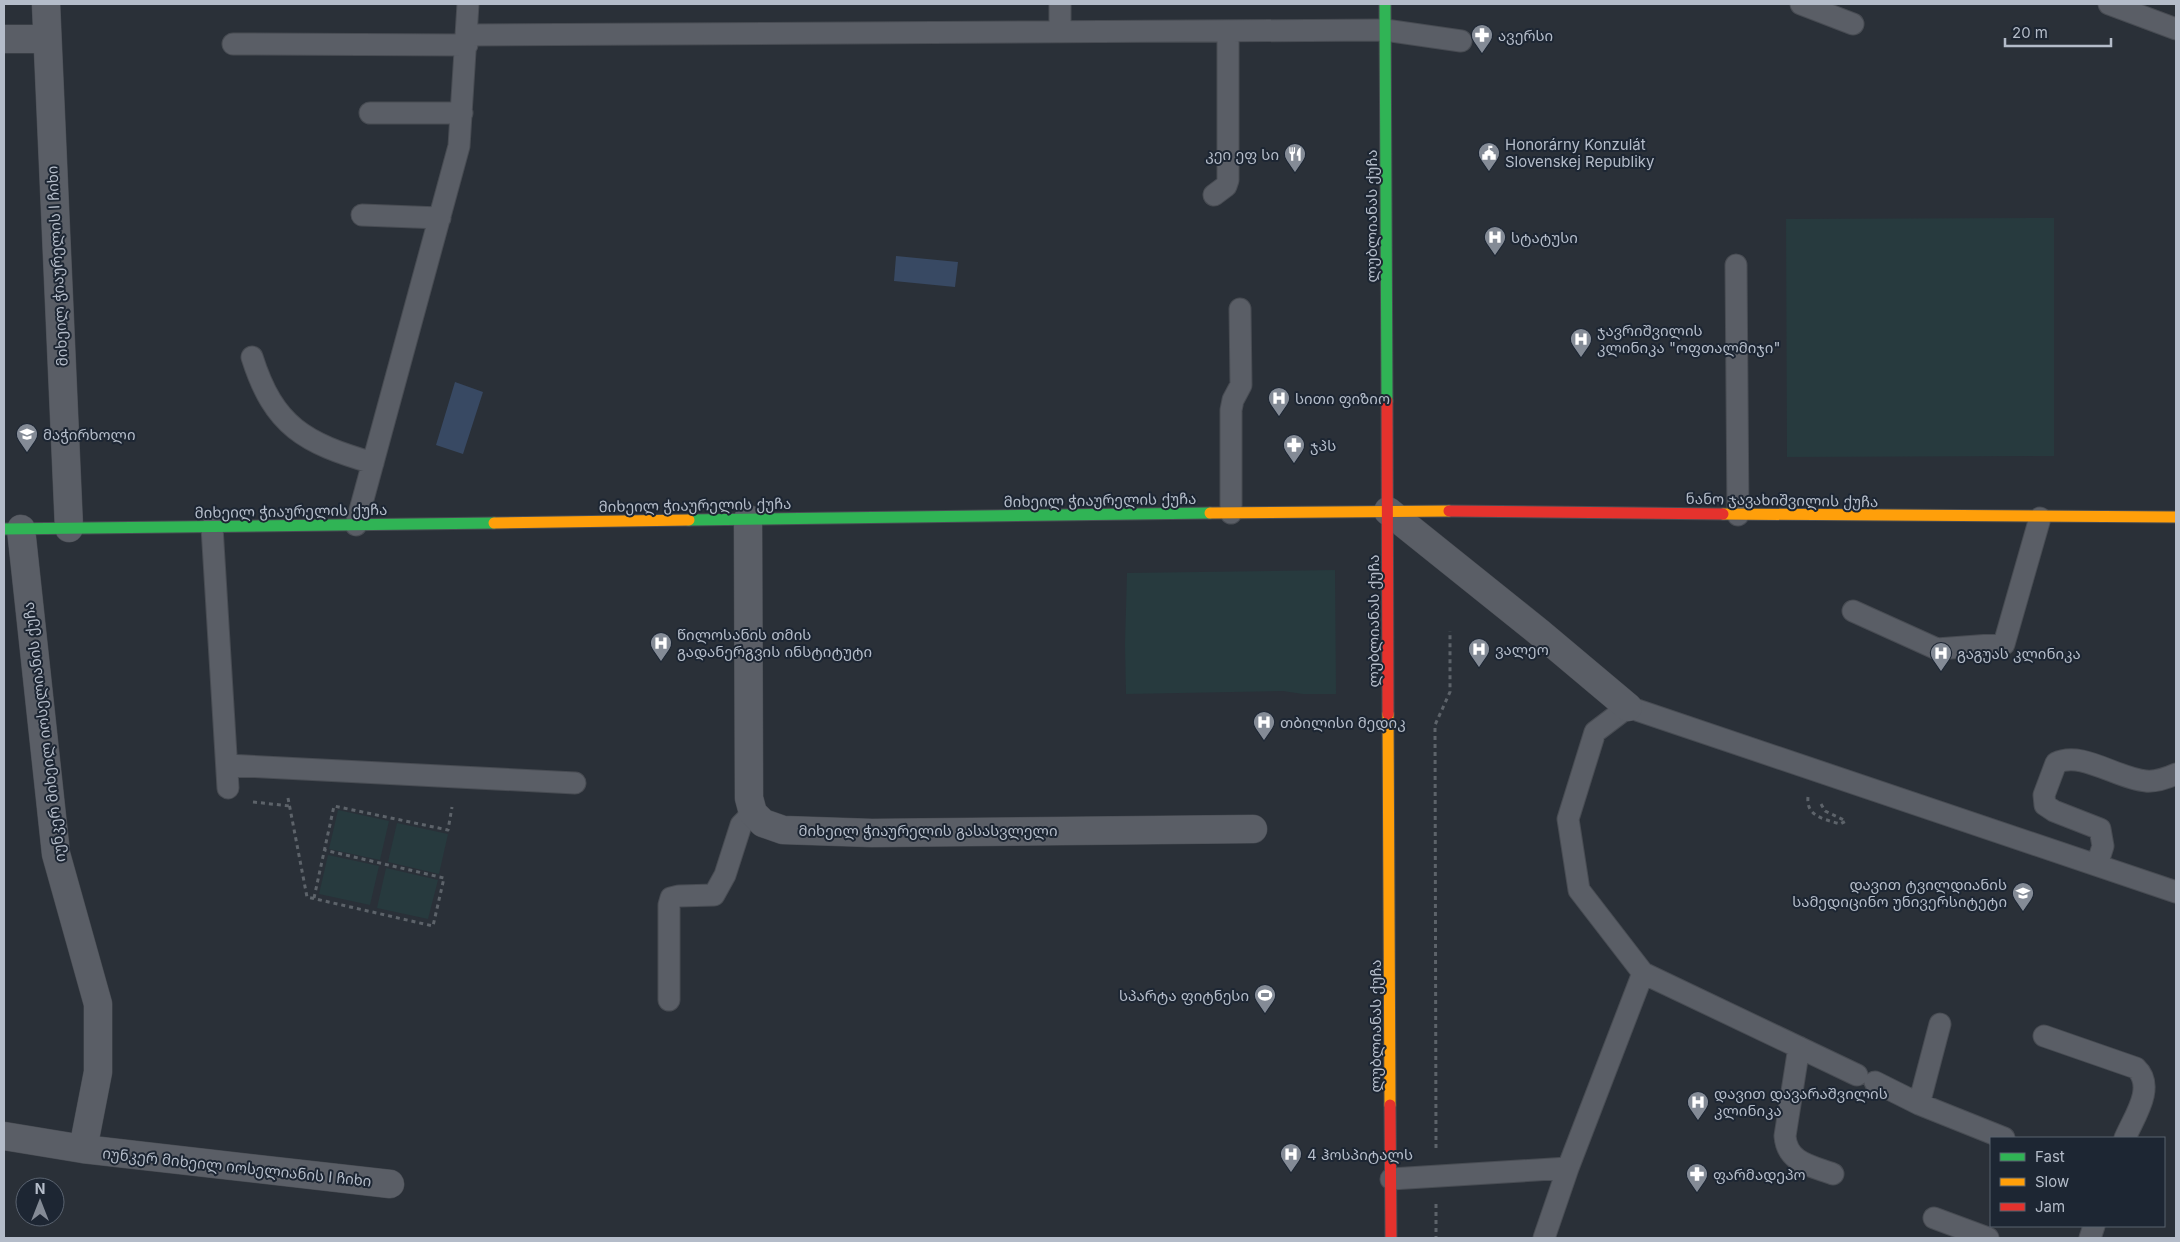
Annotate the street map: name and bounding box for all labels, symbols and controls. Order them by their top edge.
scale bar [2005,15,2111,47]
pharmacy icon: ავერსი [1470,23,1494,54]
text: 20 m [2012,23,2048,42]
place label: ავერსი [1498,26,1553,45]
place label: Honorárny Konzulát Slovenskej Republiky [1505,135,1655,171]
public building icon: Honorárny Konzulát Slovenskej Republiky [1477,141,1501,172]
restaurant icon: კეი ეფ სი [1283,142,1307,173]
place label: კეი ეფ სი [1205,145,1279,164]
street label: ლუბლიანას ქუჩა [1362,149,1381,283]
street label: მიხეილ ჭიაურელის I ჩიხი [42,165,72,367]
hospital icon: სტატუსი [1483,225,1507,256]
place label: სტატუსი [1511,228,1578,247]
place label: ჯავრიშვილის კლინიკა "ოფთალმიჯი" [1597,321,1780,357]
hospital icon: ჯავრიშვილის კლინიკა "ოფთალმიჯი" [1569,327,1593,358]
hospital icon: სითი ფიზიო [1267,386,1291,417]
place label: სითი ფიზიო [1295,389,1390,408]
school or university icon: მაჭირხოლი [15,422,39,453]
place label: მაჭირხოლი [43,425,136,444]
pharmacy icon: ჯპს [1282,433,1306,464]
place label: ჯპს [1310,436,1336,455]
street label: მიხეილ ჭიაურელის ქუჩა [1004,489,1196,511]
street label: ნანო ჯავახიშვილის ქუჩა [1686,489,1878,511]
street label: მიხეილ ჭიაურელის ქუჩა [599,494,791,516]
street label: მიხეილ ჭიაურელის ქუჩა [195,500,387,522]
street label: ლუბლიანას ქუჩა [1364,554,1383,688]
street label: იუნკერ მიხეილ იოსელიანის ქუჩა [19,601,69,863]
place label: წილოსანის თმის გადანერგვის ინსტიტუტი [677,625,872,661]
hospital icon: წილოსანის თმის გადანერგვის ინსტიტუტი [649,631,673,662]
hospital icon: ვალეო [1467,637,1491,668]
place label: ვალეო [1495,640,1549,659]
hospital icon: გაგუას კლინიკა [1929,641,1953,672]
place label: გაგუას კლინიკა [1957,644,2081,663]
hospital icon: თბილისი მედიკ [1252,710,1276,741]
place label: თბილისი მედიკ [1280,713,1406,732]
street label: მიხეილ ჭიაურელის გასასვლელი [798,821,1058,840]
place label: დავით ტვილდიანის სამედიცინო უნივერსიტეტი [1792,875,2007,911]
school or university icon: დავით ტვილდიანის სამედიცინო უნივერსიტეტი [2011,881,2035,912]
street label: ლუბლიანას ქუჩა [1366,959,1385,1093]
sports icon: სპარტა ფიტნესი [1253,983,1277,1014]
place label: სპარტა ფიტნესი [1119,986,1249,1005]
place label: დავით დავარაშვილის კლინიკა [1714,1084,1888,1120]
hospital icon: დავით დავარაშვილის კლინიკა [1686,1090,1710,1121]
legend [1990,1137,2165,1227]
hospital icon: 4 ჰოსპიტალს [1279,1142,1303,1173]
street label: იუნკერ მიხეილ იოსელიანის I ჩიხი [101,1143,373,1191]
place label: 4 ჰოსპიტალს [1307,1145,1413,1164]
text: Fast [2035,1147,2065,1166]
pharmacy icon: ფარმადეპო [1685,1162,1709,1193]
place label: ფარმადეპო [1713,1165,1806,1184]
text: Slow [2035,1172,2069,1191]
north arrow [15,1177,65,1227]
text: N [35,1180,45,1197]
text: Jam [2035,1197,2065,1216]

